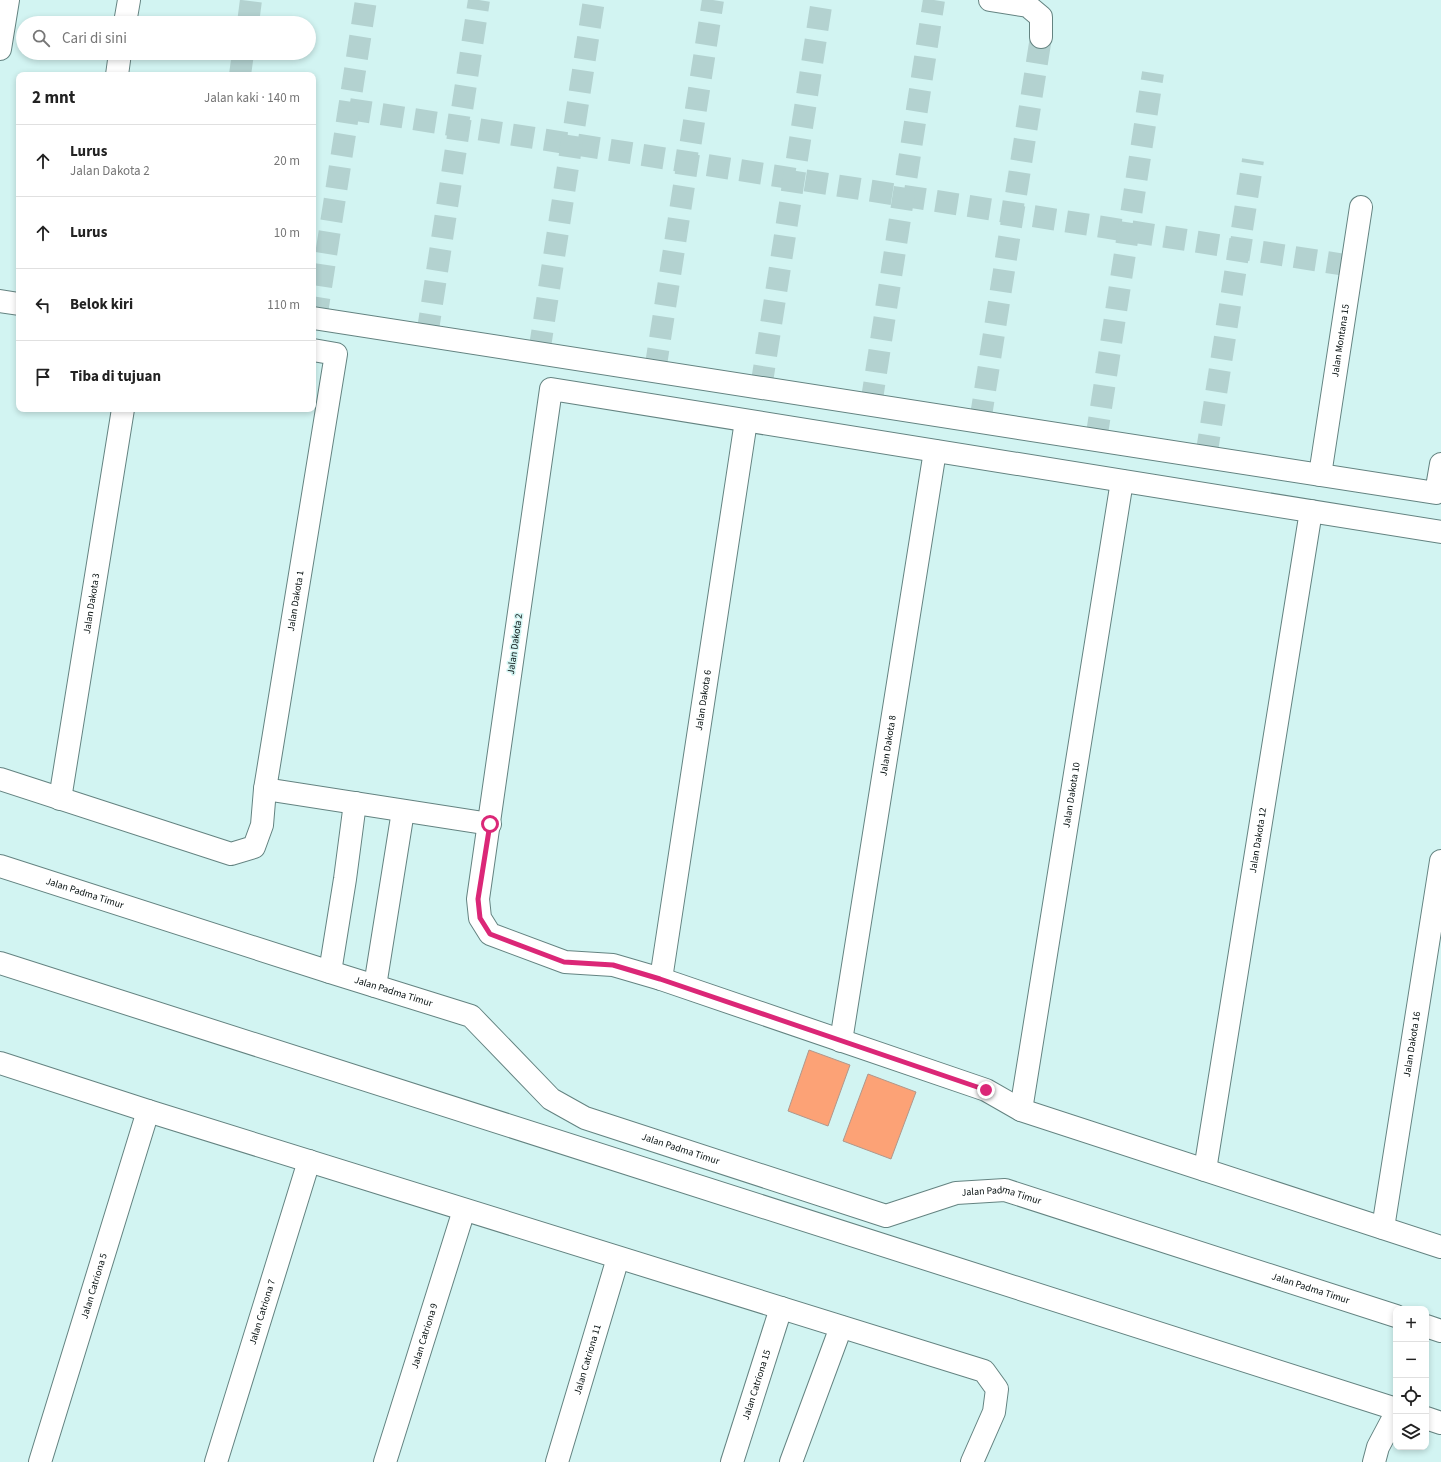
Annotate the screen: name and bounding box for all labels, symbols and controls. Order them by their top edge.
search box [16,16,316,60]
icon: search [30,27,52,49]
text: Cari di sini [62,28,127,49]
text: 2 mnt [32,86,75,110]
text: Jalan kaki · 140 m [204,89,300,107]
text: Lurus [70,141,107,162]
icon: ahead [32,150,54,172]
text: 20 m [274,152,300,170]
text: Jalan Dakota 2 [70,162,150,180]
icon: ahead [32,222,54,244]
text: Lurus [70,222,107,243]
text: 10 m [274,224,300,242]
icon: left [32,294,54,316]
text: Belok kiri [70,294,133,315]
text: 110 m [267,296,300,314]
street label: Jalan Montana 15 [1328,303,1353,378]
icon: arrive [32,366,54,388]
text: Tiba di tujuan [70,366,161,387]
street label: Jalan Dakota 1 [284,570,308,632]
street label: Jalan Dakota 3 [80,572,103,635]
street label: Jalan Dakota 2 [504,613,526,675]
street label: Jalan Dakota 6 [692,669,715,732]
street label: Jalan Dakota 8 [876,714,900,777]
street label: Jalan Dakota 10 [1059,761,1084,829]
street label: Jalan Dakota 12 [1246,806,1270,874]
route start [481,815,499,833]
street label: Jalan Padma Timur [44,874,126,912]
street label: Jalan Padma Timur [353,973,435,1011]
street label: Jalan Dakota 16 [1400,1010,1424,1078]
route end [977,1081,995,1099]
street label: Jalan Padma Timur [640,1130,722,1168]
street label: Jalan Padma Timur [961,1183,1044,1208]
street label: Jalan Catriona 5 [77,1252,111,1321]
street label: Jalan Padma Timur [1270,1269,1352,1308]
street label: Jalan Catriona 7 [246,1278,279,1346]
street label: Jalan Catriona 9 [408,1302,441,1371]
map controls [1393,1306,1429,1450]
button: + [1393,1306,1429,1342]
street label: Jalan Catriona 11 [571,1323,605,1396]
button: − [1393,1342,1429,1378]
street label: Jalan Catriona 15 [739,1348,774,1422]
button: locate [1393,1378,1429,1414]
button: layers [1393,1414,1429,1450]

